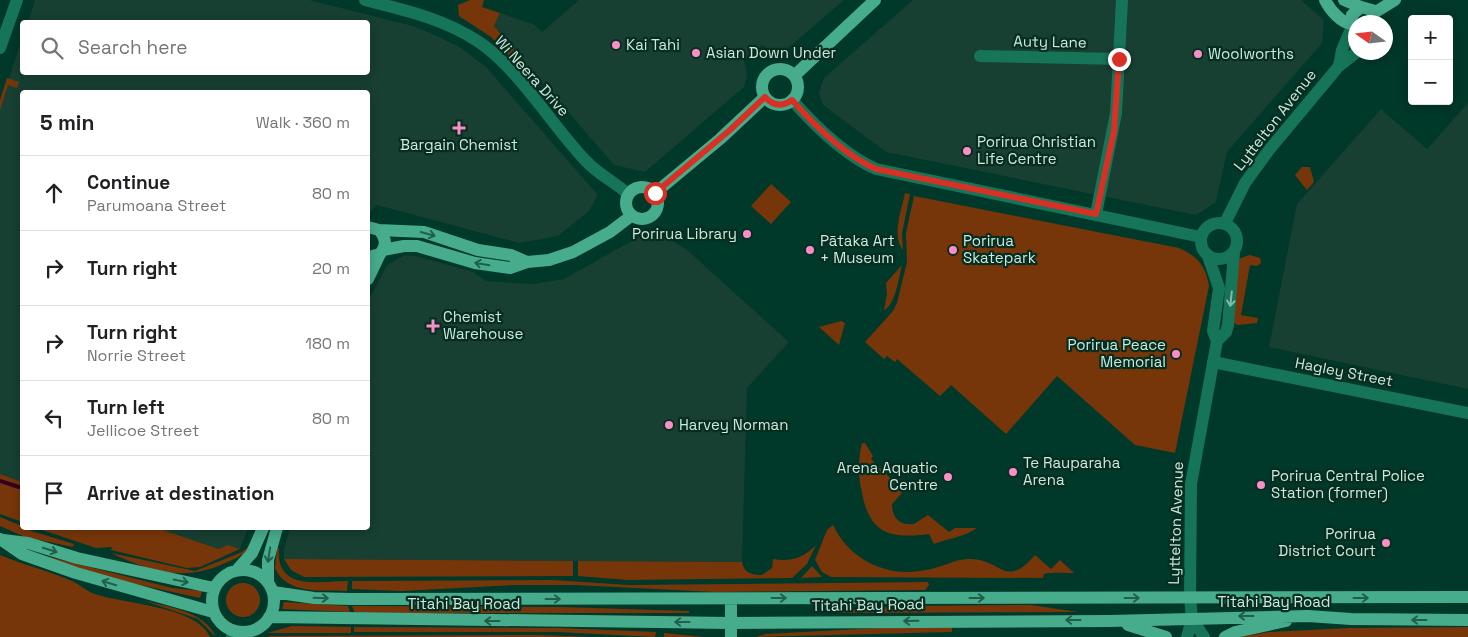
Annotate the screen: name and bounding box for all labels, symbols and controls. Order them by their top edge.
north arrow [1348,15,1393,60]
map controls [1408,15,1453,105]
button: + [1408,15,1453,60]
search box [20,20,370,75]
street label: Wi Neera Drive [491,31,574,120]
street label: Auty Lane [1013,31,1087,52]
icon: search [38,34,66,62]
text: Search here [78,35,188,60]
place label: Kai Tahi [626,35,680,54]
marker: Kai Tahi [610,39,622,51]
place label: Asian Down Under [706,43,837,62]
place label: Woolworths [1208,44,1294,63]
marker: Asian Down Under [690,47,702,59]
route end [1108,48,1131,71]
marker: Woolworths [1192,48,1204,60]
button: − [1408,60,1453,105]
street label: Lyttelton Avenue [1229,65,1320,174]
text: 5 min [40,109,94,136]
text: Walk · 360 m [256,112,350,133]
marker: Bargain Chemist [453,122,465,134]
place label: Porirua Christian Life Centre [977,132,1096,168]
place label: Bargain Chemist [400,135,518,154]
marker: Porirua Christian Life Centre [961,145,973,157]
text: Continue [87,170,170,195]
icon: ahead [40,179,68,207]
route start [644,182,667,205]
text: 80 m [312,183,350,204]
text: Parumoana Street [87,195,226,216]
place label: Porirua Library [632,224,737,243]
marker: Porirua Library [741,228,753,240]
one-way arrow [419,229,435,239]
place label: Pātaka Art + Museum [820,231,895,267]
place label: Porirua Skatepark [963,231,1036,267]
marker: Pātaka Art + Museum [804,244,816,256]
marker: Porirua Skatepark [947,244,959,256]
icon: right [40,254,68,282]
text: Turn right [87,256,177,281]
text: 20 m [312,258,350,279]
one-way arrow [475,259,491,269]
one-way arrow [1226,290,1236,306]
place label: Chemist Warehouse [443,307,523,343]
text: Turn right [87,320,177,345]
marker: Chemist Warehouse [427,320,439,332]
icon: right [40,329,68,357]
text: 180 m [305,333,350,354]
place label: Porirua Peace Memorial [1067,335,1166,371]
text: Norrie Street [87,345,186,366]
marker: Porirua Peace Memorial [1170,348,1182,360]
street label: Hagley Street [1294,353,1395,390]
text: Turn left [87,395,165,420]
icon: left [40,404,68,432]
text: 80 m [312,408,350,429]
place label: Harvey Norman [679,415,788,434]
marker: Harvey Norman [663,419,675,431]
text: Jellicoe Street [87,420,199,441]
place label: Te Rauparaha Arena [1023,453,1121,489]
place label: Arena Aquatic Centre [837,458,938,494]
street label: Lyttelton Avenue [1164,461,1187,585]
marker: Te Rauparaha Arena [1007,466,1019,478]
place label: Porirua Central Police Station (former) [1271,466,1425,503]
marker: Arena Aquatic Centre [942,471,954,483]
icon: arrive [40,479,68,507]
marker: Porirua Central Police Station (former) [1255,479,1267,491]
text: Arrive at destination [87,481,275,506]
place label: Porirua District Court [1278,524,1376,560]
marker: Porirua District Court [1380,537,1392,549]
one-way arrow [42,545,58,555]
one-way arrow [264,547,274,563]
one-way arrow [173,577,189,586]
one-way arrow [101,578,117,588]
street label: Titahi Bay Road [1218,592,1330,611]
one-way arrow [313,593,329,602]
one-way arrow [968,593,985,603]
one-way arrow [1124,593,1140,602]
one-way arrow [1352,593,1369,603]
street label: Titahi Bay Road [408,594,520,613]
one-way arrow [545,594,561,604]
one-way arrow [771,594,787,603]
street label: Titahi Bay Road [811,594,925,615]
one-way arrow [1238,611,1254,621]
one-way arrow [1066,615,1082,625]
one-way arrow [1412,615,1428,625]
one-way arrow [484,616,500,626]
one-way arrow [903,616,920,626]
one-way arrow [674,617,690,627]

